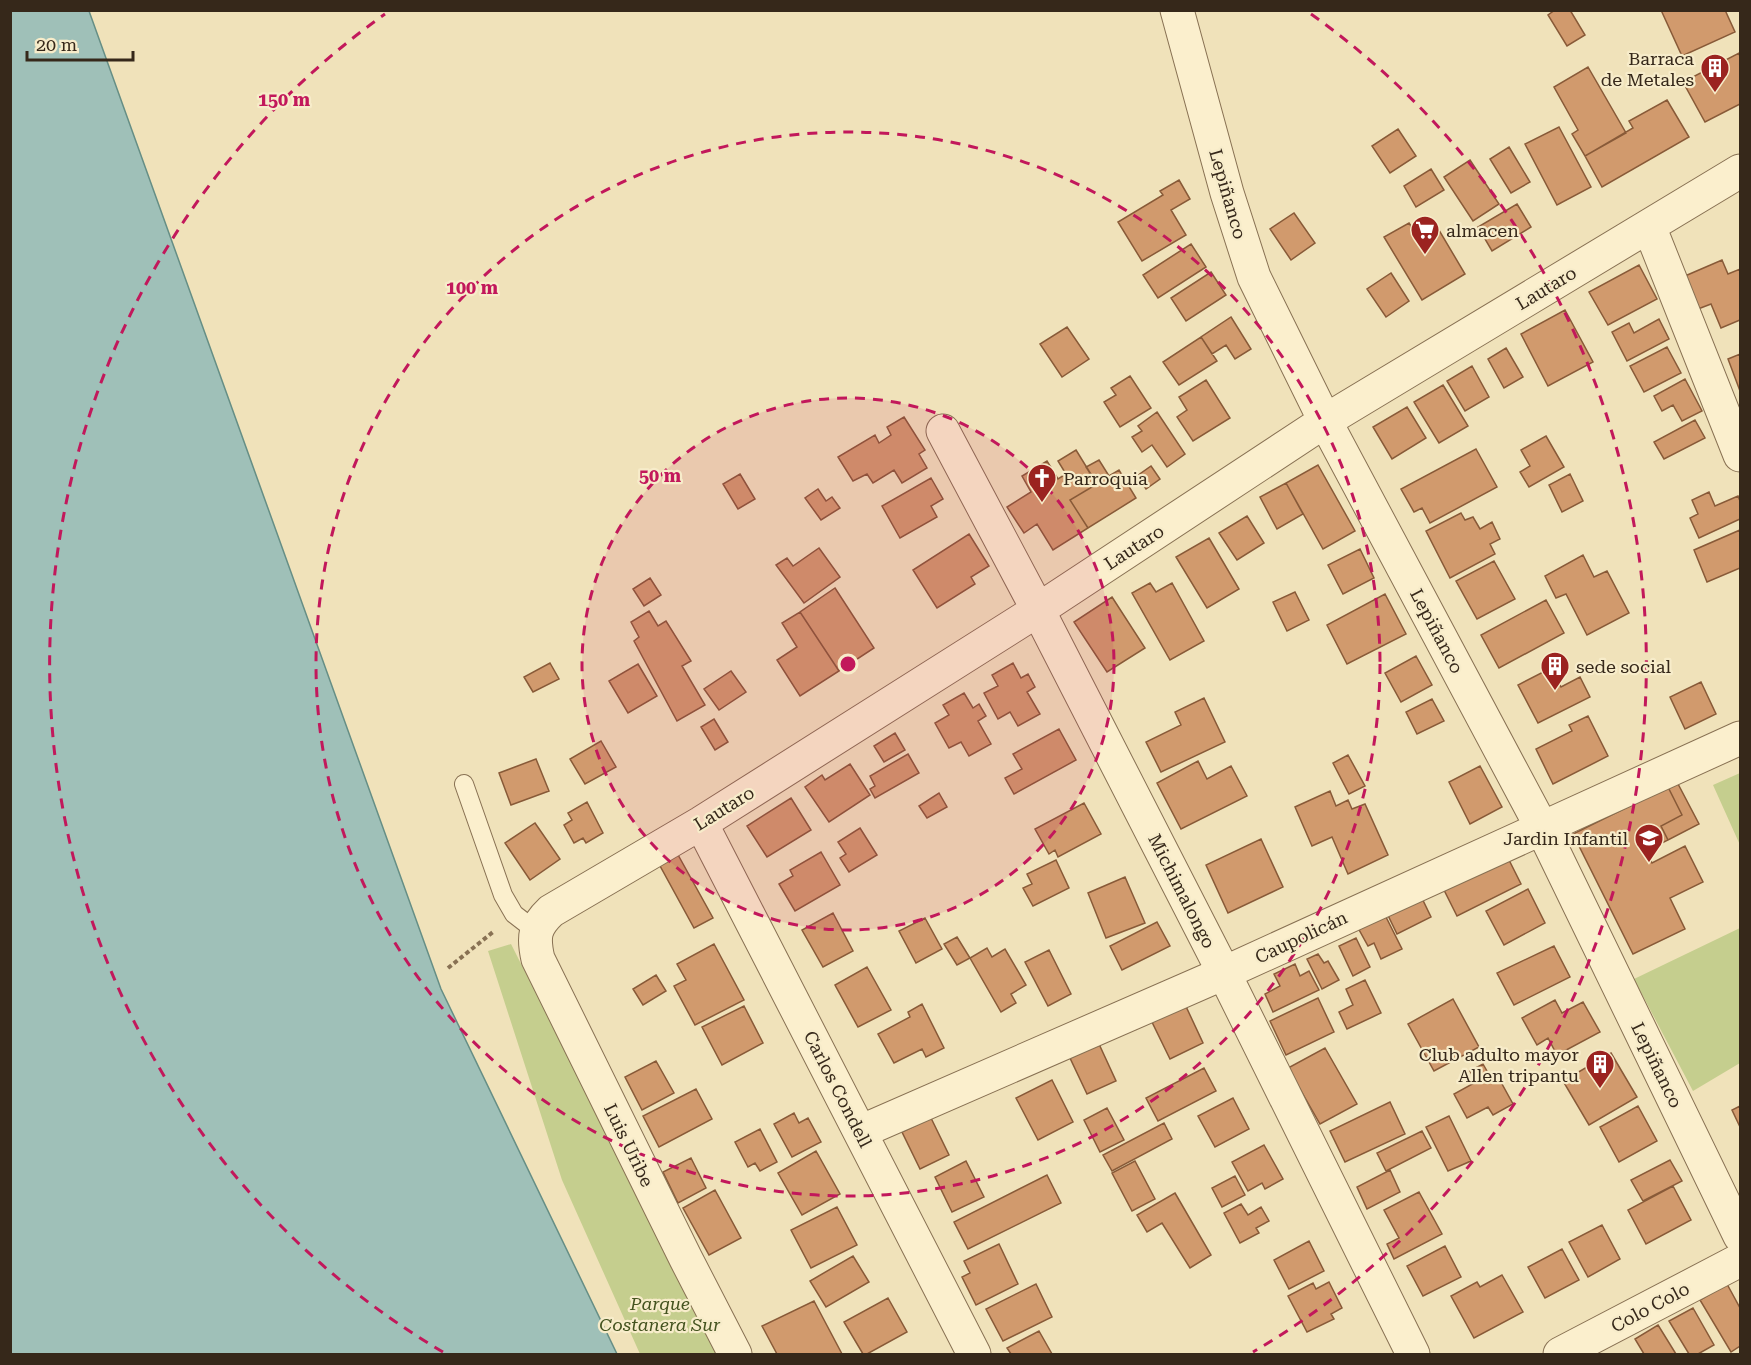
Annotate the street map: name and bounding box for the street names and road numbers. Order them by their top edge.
street label: Lepiñanco [1205,147,1251,241]
street label: Lautaro [1512,262,1580,314]
street label: Lautaro [1100,520,1168,574]
street label: Lepiñanco [1406,585,1468,677]
street label: Lautaro [690,781,758,835]
street label: Michimalongo [1144,830,1220,952]
street label: Caupolicán [1252,906,1351,968]
street label: Lepiñanco [1627,1019,1687,1111]
street label: Carlos Condell [800,1027,877,1151]
street label: Luis Uribe [600,1100,658,1190]
street label: Colo Colo [1607,1278,1693,1336]

